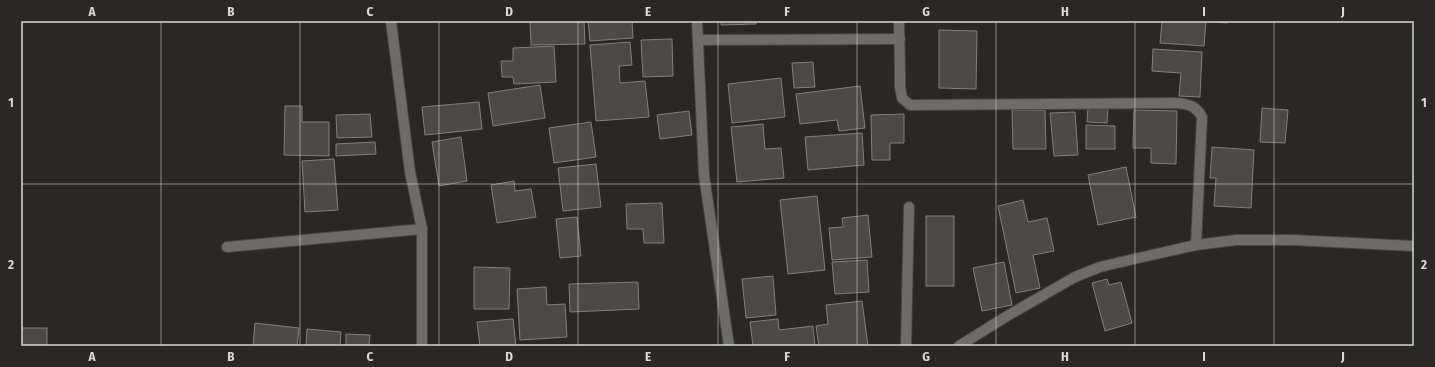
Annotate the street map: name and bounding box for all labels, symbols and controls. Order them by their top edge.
text: A [87,4,96,19]
text: B [227,4,235,19]
text: C [367,4,374,19]
text: D [505,4,513,19]
text: E [645,4,651,19]
text: F [784,4,790,19]
text: G [922,4,930,19]
text: H [1061,4,1069,19]
text: I [1202,4,1206,19]
text: J [1340,4,1345,19]
text: 1 [8,95,14,110]
text: 1 [1421,95,1427,110]
text: 2 [7,257,14,272]
text: 2 [1420,257,1427,272]
text: A [87,349,96,364]
text: B [227,349,235,364]
text: C [367,349,374,364]
text: D [505,349,513,364]
text: E [645,349,651,364]
text: F [784,349,790,364]
text: G [922,349,930,364]
text: H [1061,349,1069,364]
text: I [1202,349,1206,364]
text: J [1340,349,1345,364]

